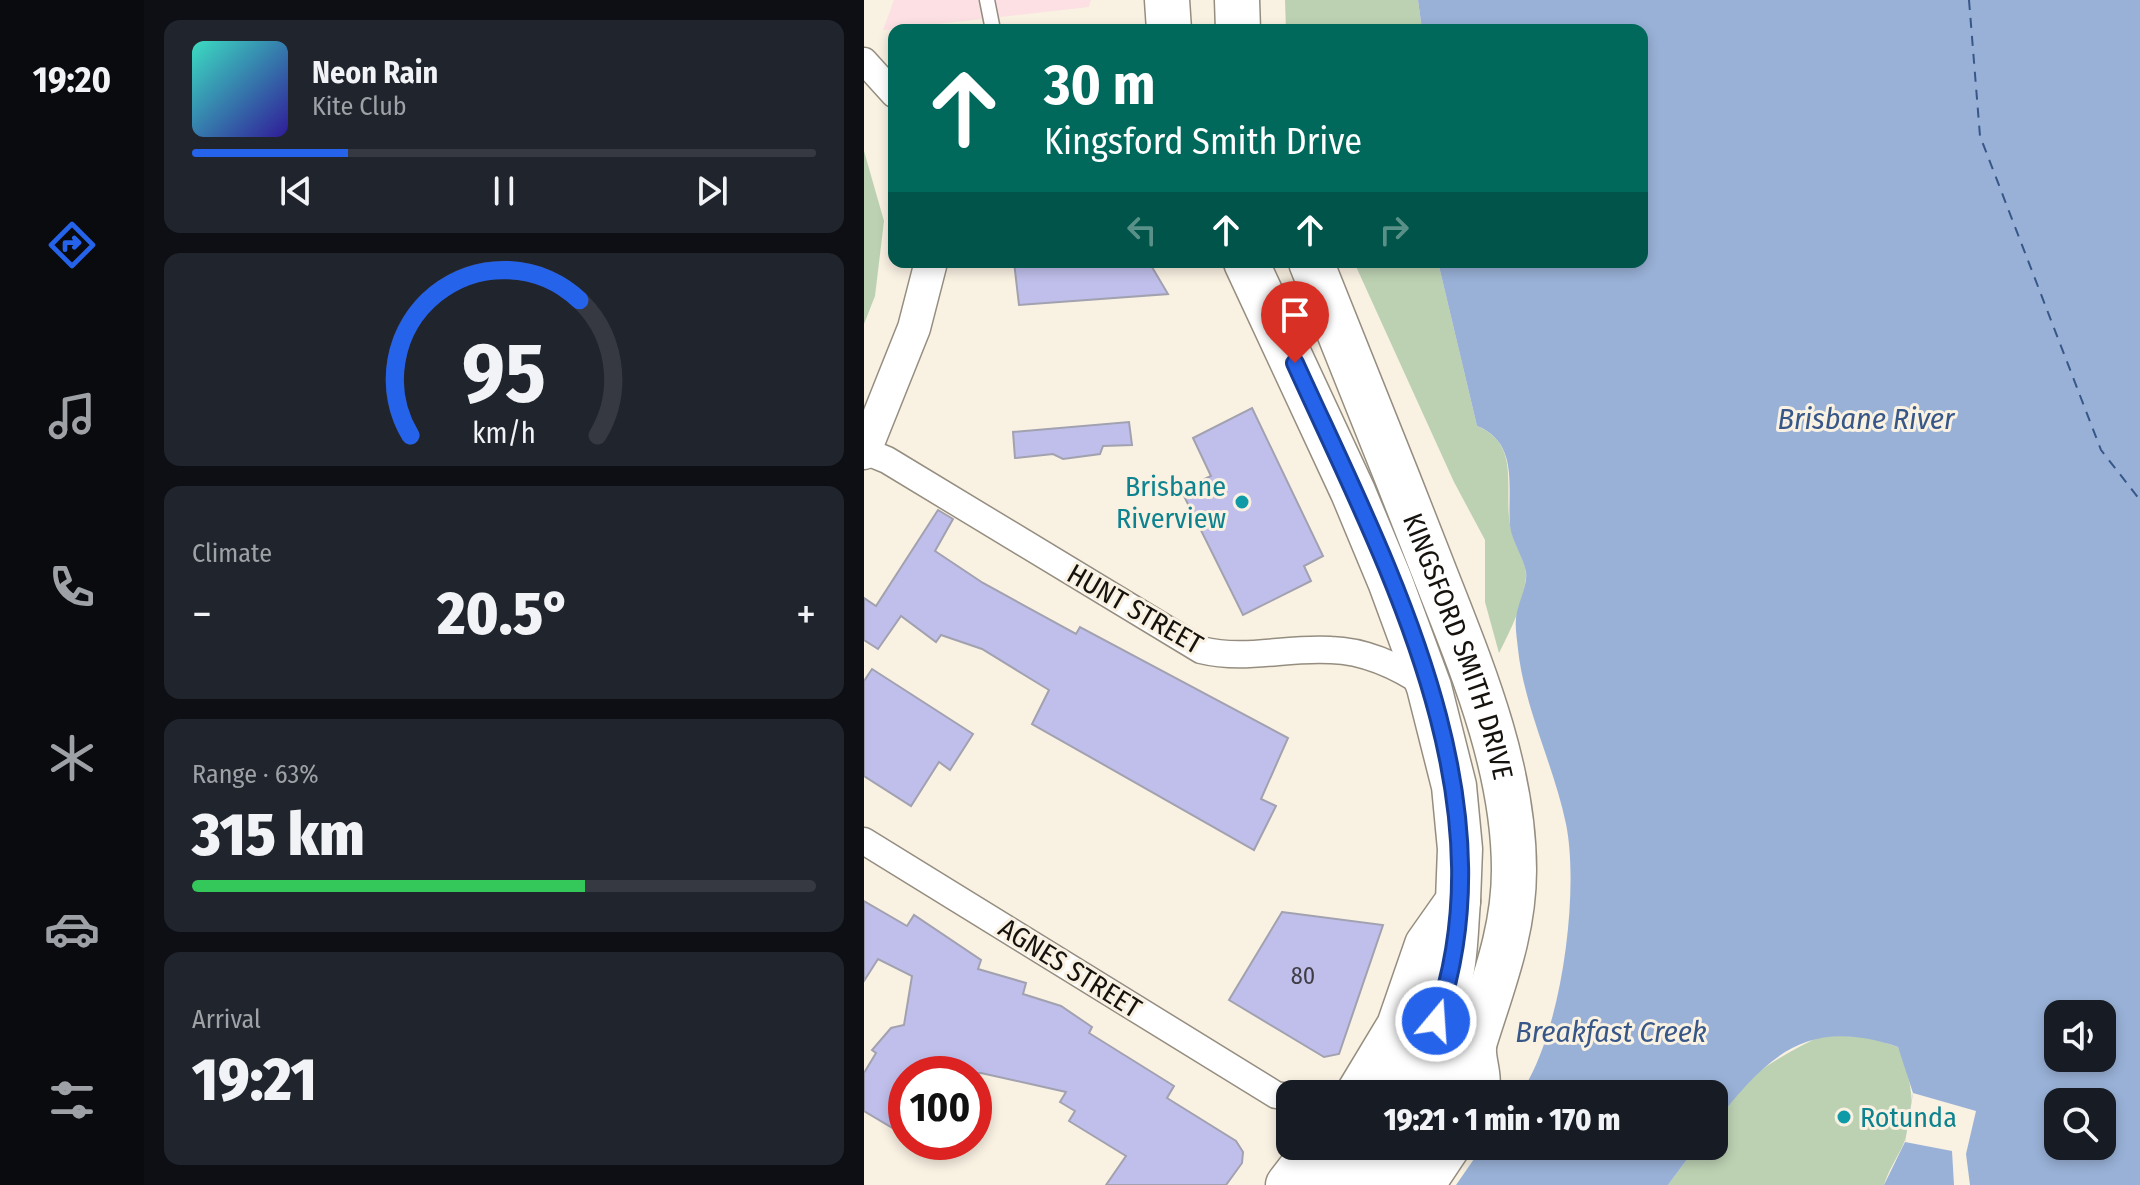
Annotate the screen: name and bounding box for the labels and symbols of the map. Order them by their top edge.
pin [1261,281,1329,363]
water label: Brisbane River [1778,401,1956,437]
place label: Brisbane Riverview [1116,470,1226,535]
marker: Brisbane Riverview [1233,493,1251,511]
street label: KINGSFORD SMITH DRIVE [1396,508,1520,782]
street label: HUNT STREET [1061,557,1209,661]
street label: AGNES STREET [993,911,1147,1025]
house number: 80 [1291,962,1315,990]
position arrow [1394,979,1478,1063]
water label: Breakfast Creek [1515,1014,1707,1050]
speed limit sign: 100 [888,1056,992,1160]
place label: Rotunda [1860,1101,1957,1134]
marker: Rotunda [1835,1108,1853,1126]

